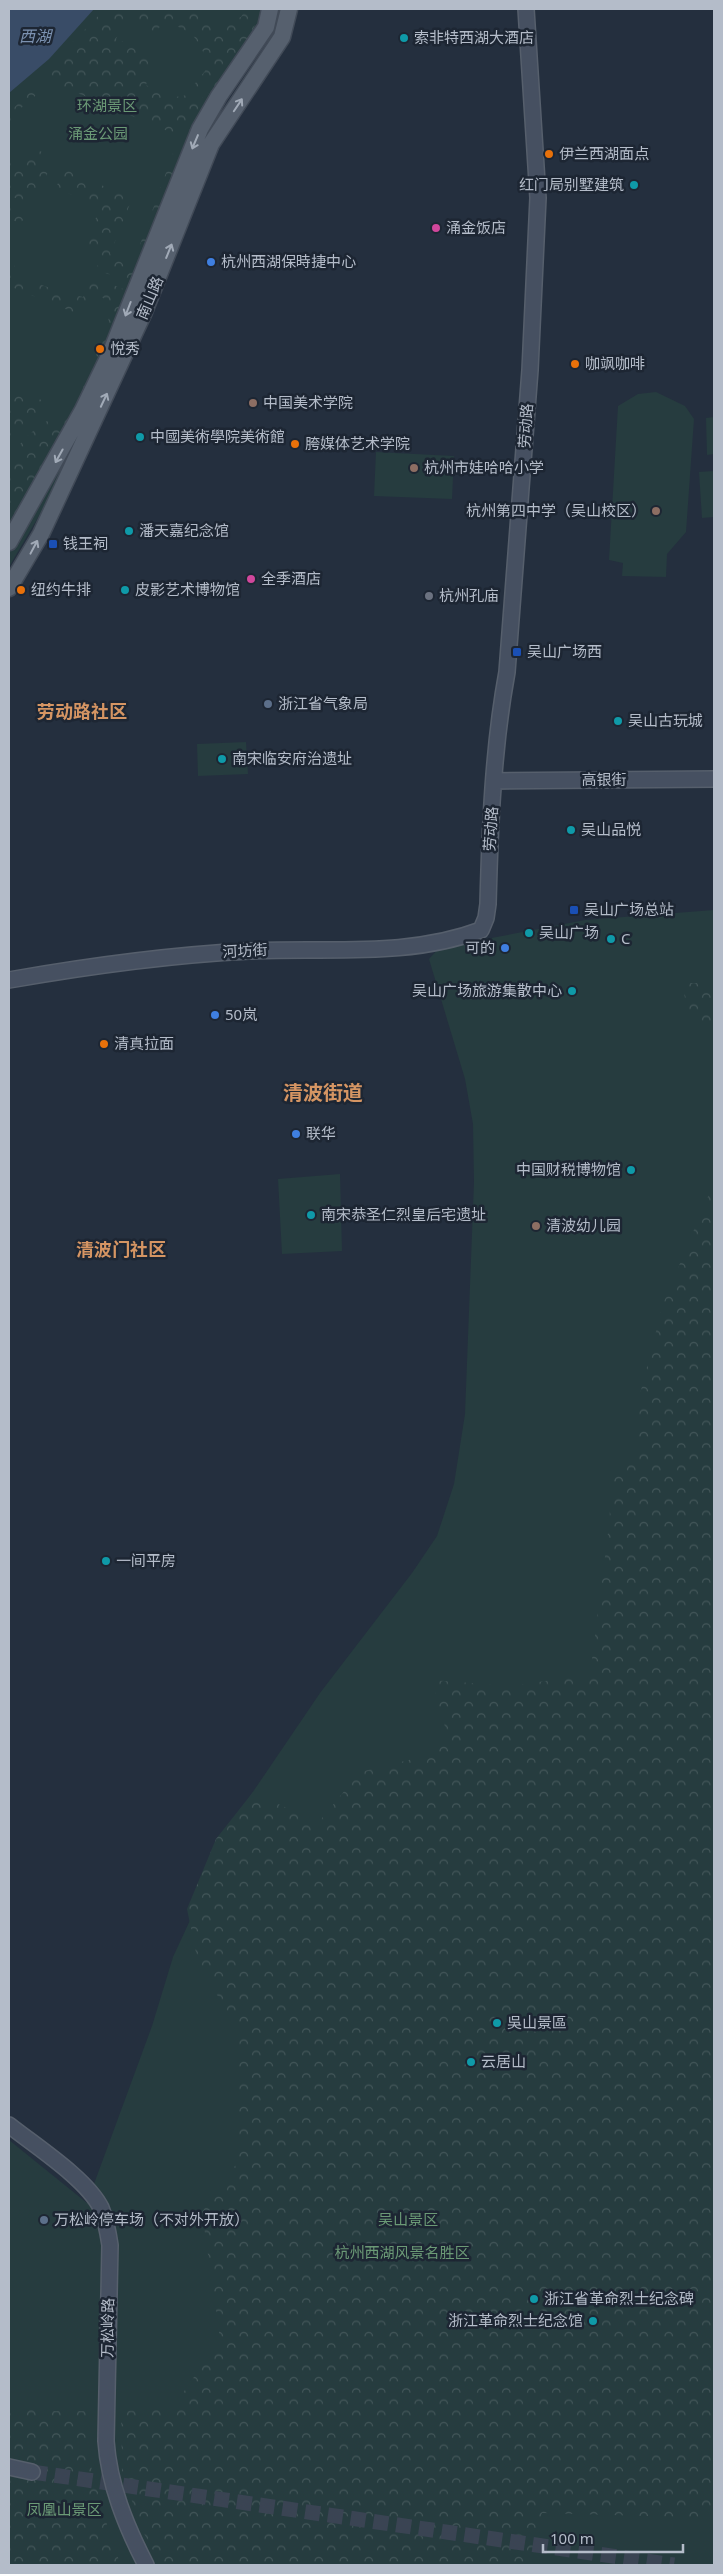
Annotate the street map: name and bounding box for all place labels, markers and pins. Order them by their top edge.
place label: 索非特西湖大酒店 [414,27,534,47]
marker: 索非特西湖大酒店 [398,32,410,44]
place label: 伊兰西湖面点 [559,143,649,163]
marker: 伊兰西湖面点 [543,148,555,160]
place label: 红门局别墅建筑 [519,174,624,194]
marker: 红门局别墅建筑 [628,179,640,191]
place label: 涌金饭店 [446,217,506,237]
marker: 涌金饭店 [430,222,442,234]
place label: 杭州西湖保時捷中心 [221,251,356,271]
marker: 杭州西湖保時捷中心 [205,256,217,268]
place label: 悅秀 [110,338,140,358]
marker: 悅秀 [94,343,106,355]
place label: 咖飒咖啡 [585,353,645,373]
marker: 咖飒咖啡 [569,358,581,370]
place label: 中国美术学院 [263,392,353,412]
marker: 中国美术学院 [247,397,259,409]
place label: 中國美術學院美術館 [150,426,285,446]
marker: 中國美術學院美術館 [134,431,146,443]
place label: 胯媒体艺术学院 [305,433,410,453]
marker: 胯媒体艺术学院 [289,438,301,450]
place label: 杭州市娃哈哈小学 [424,457,544,477]
marker: 杭州市娃哈哈小学 [408,462,420,474]
place label: 杭州第四中学（吴山校区） [466,500,646,520]
marker: 杭州第四中学（吴山校区） [650,505,662,517]
place label: 潘天嘉纪念馆 [139,520,229,540]
marker: 潘天嘉纪念馆 [123,525,135,537]
place label: 钱王祠 [63,533,108,553]
marker: 钱王祠 [47,538,59,550]
place label: 全季酒店 [261,568,321,588]
marker: 全季酒店 [245,573,257,585]
place label: 纽约牛排 [31,579,91,599]
place label: 皮影艺术博物馆 [135,579,240,599]
marker: 纽约牛排 [15,584,27,596]
marker: 皮影艺术博物馆 [119,584,131,596]
place label: 杭州孔庙 [439,585,499,605]
marker: 杭州孔庙 [423,590,435,602]
place label: 吴山广场西 [527,641,602,661]
marker: 吴山广场西 [511,646,523,658]
place label: 浙江省气象局 [278,693,368,713]
marker: 浙江省气象局 [262,698,274,710]
place label: 吴山古玩城 [628,710,703,730]
marker: 吴山古玩城 [612,715,624,727]
place label: 南宋临安府治遗址 [232,748,352,768]
marker: 南宋临安府治遗址 [216,753,228,765]
place label: 吴山品悦 [581,819,641,839]
marker: 吴山品悦 [565,824,577,836]
place label: 吴山广场总站 [584,899,674,919]
marker: 吴山广场总站 [568,904,580,916]
place label: 吴山广场 [539,922,599,942]
marker: 吴山广场 [523,927,535,939]
place label: C [621,928,631,948]
marker: C [605,933,617,945]
place label: 可的 [465,937,495,957]
marker: 可的 [499,942,511,954]
place label: 吴山广场旅游集散中心 [412,980,562,1000]
marker: 吴山广场旅游集散中心 [566,985,578,997]
place label: 50岚 [225,1004,257,1024]
marker: 50岚 [209,1009,221,1021]
place label: 清真拉面 [114,1033,174,1053]
marker: 清真拉面 [98,1038,110,1050]
place label: 联华 [306,1123,336,1143]
marker: 联华 [290,1128,302,1140]
place label: 中国财税博物馆 [516,1159,621,1179]
marker: 中国财税博物馆 [625,1164,637,1176]
place label: 南宋恭圣仁烈皇后宅遗址 [321,1204,486,1224]
marker: 南宋恭圣仁烈皇后宅遗址 [305,1209,317,1221]
place label: 清波幼儿园 [546,1215,621,1235]
marker: 清波幼儿园 [530,1220,542,1232]
place label: 一间平房 [116,1550,176,1570]
marker: 一间平房 [100,1555,112,1567]
place label: 吳山景區 [507,2012,567,2032]
marker: 吳山景區 [491,2017,503,2029]
place label: 云居山 [481,2051,526,2071]
marker: 云居山 [465,2056,477,2068]
place label: 万松岭停车场（不对外开放） [54,2209,249,2229]
marker: 万松岭停车场（不对外开放） [38,2214,50,2226]
place label: 浙江省革命烈士纪念碑 [544,2288,694,2308]
marker: 浙江省革命烈士纪念碑 [528,2293,540,2305]
place label: 浙江革命烈士纪念馆 [448,2310,583,2330]
marker: 浙江革命烈士纪念馆 [587,2315,599,2327]

